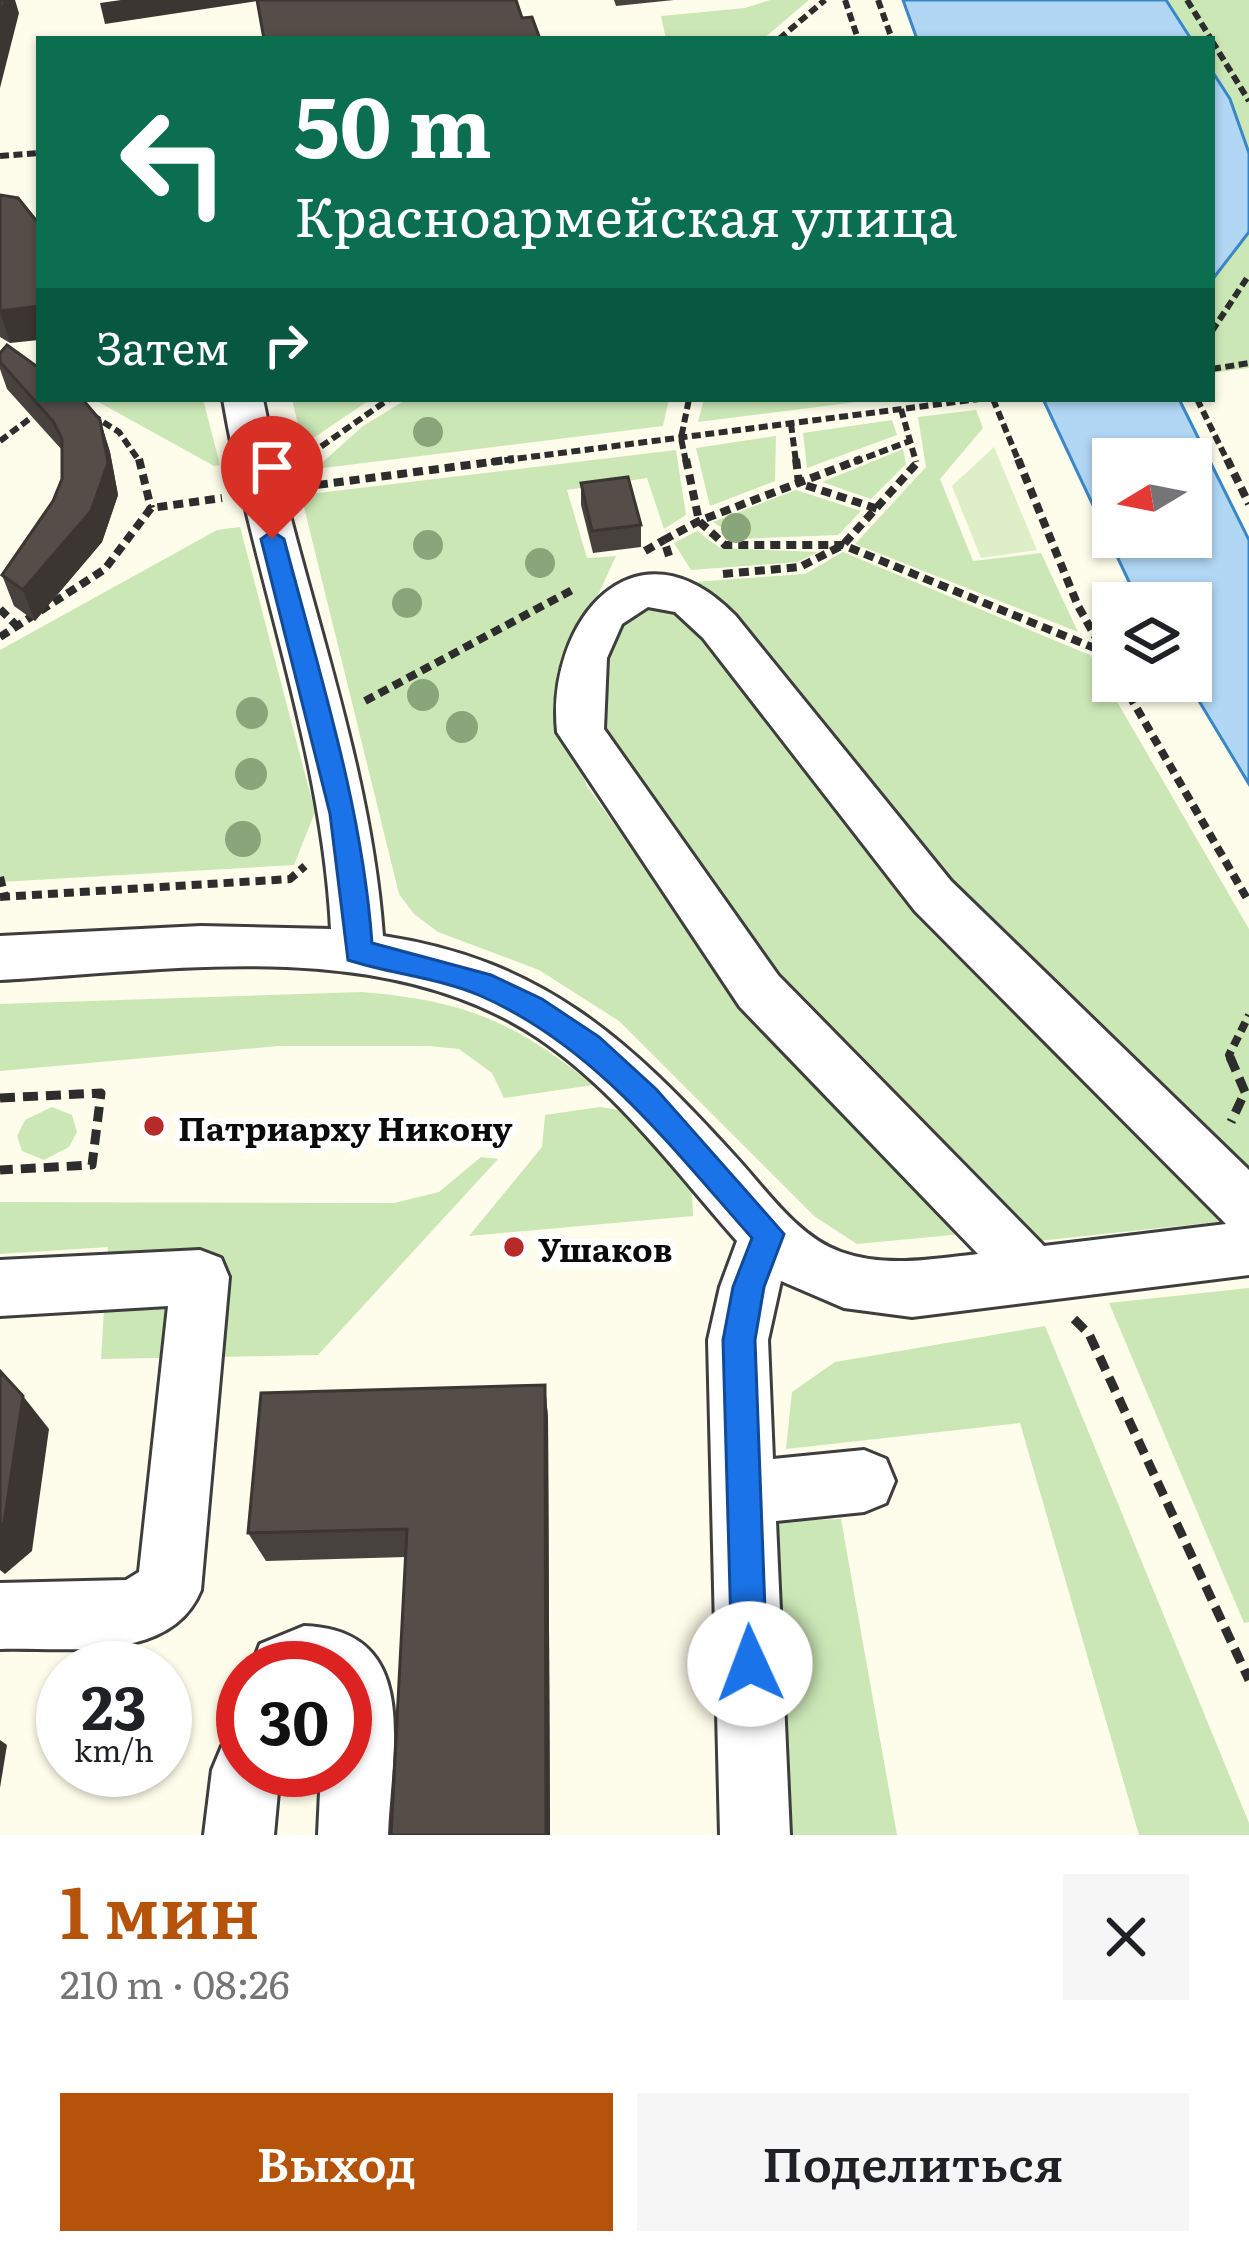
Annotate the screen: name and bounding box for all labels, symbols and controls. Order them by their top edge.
text: 50 m [294,59,492,184]
icon: left [96,84,252,240]
text: Красноармейская улица [294,173,957,254]
text: Затем [96,312,229,379]
icon: right [253,312,319,378]
pin [221,416,323,539]
icon: arrive [239,434,305,500]
north arrow [1092,438,1212,558]
map controls [1092,438,1212,702]
button: layers [1092,582,1212,702]
place label: Патриарху Никону [178,1102,513,1151]
marker: Патриарху Никону [141,1113,167,1139]
place label: Ушаков [538,1223,672,1272]
marker: Ушаков [501,1234,527,1260]
position arrow [687,1601,813,1727]
speed limit sign: 30 [216,1641,372,1797]
text: 23 [81,1659,147,1748]
text: km/h [74,1727,154,1771]
text: 1 мин [60,1854,260,1961]
button: close [1063,1874,1189,2000]
text: 210 m · 08:26 [60,1953,290,2011]
button: Выход [60,2093,613,2231]
button: Поделиться [637,2093,1189,2231]

